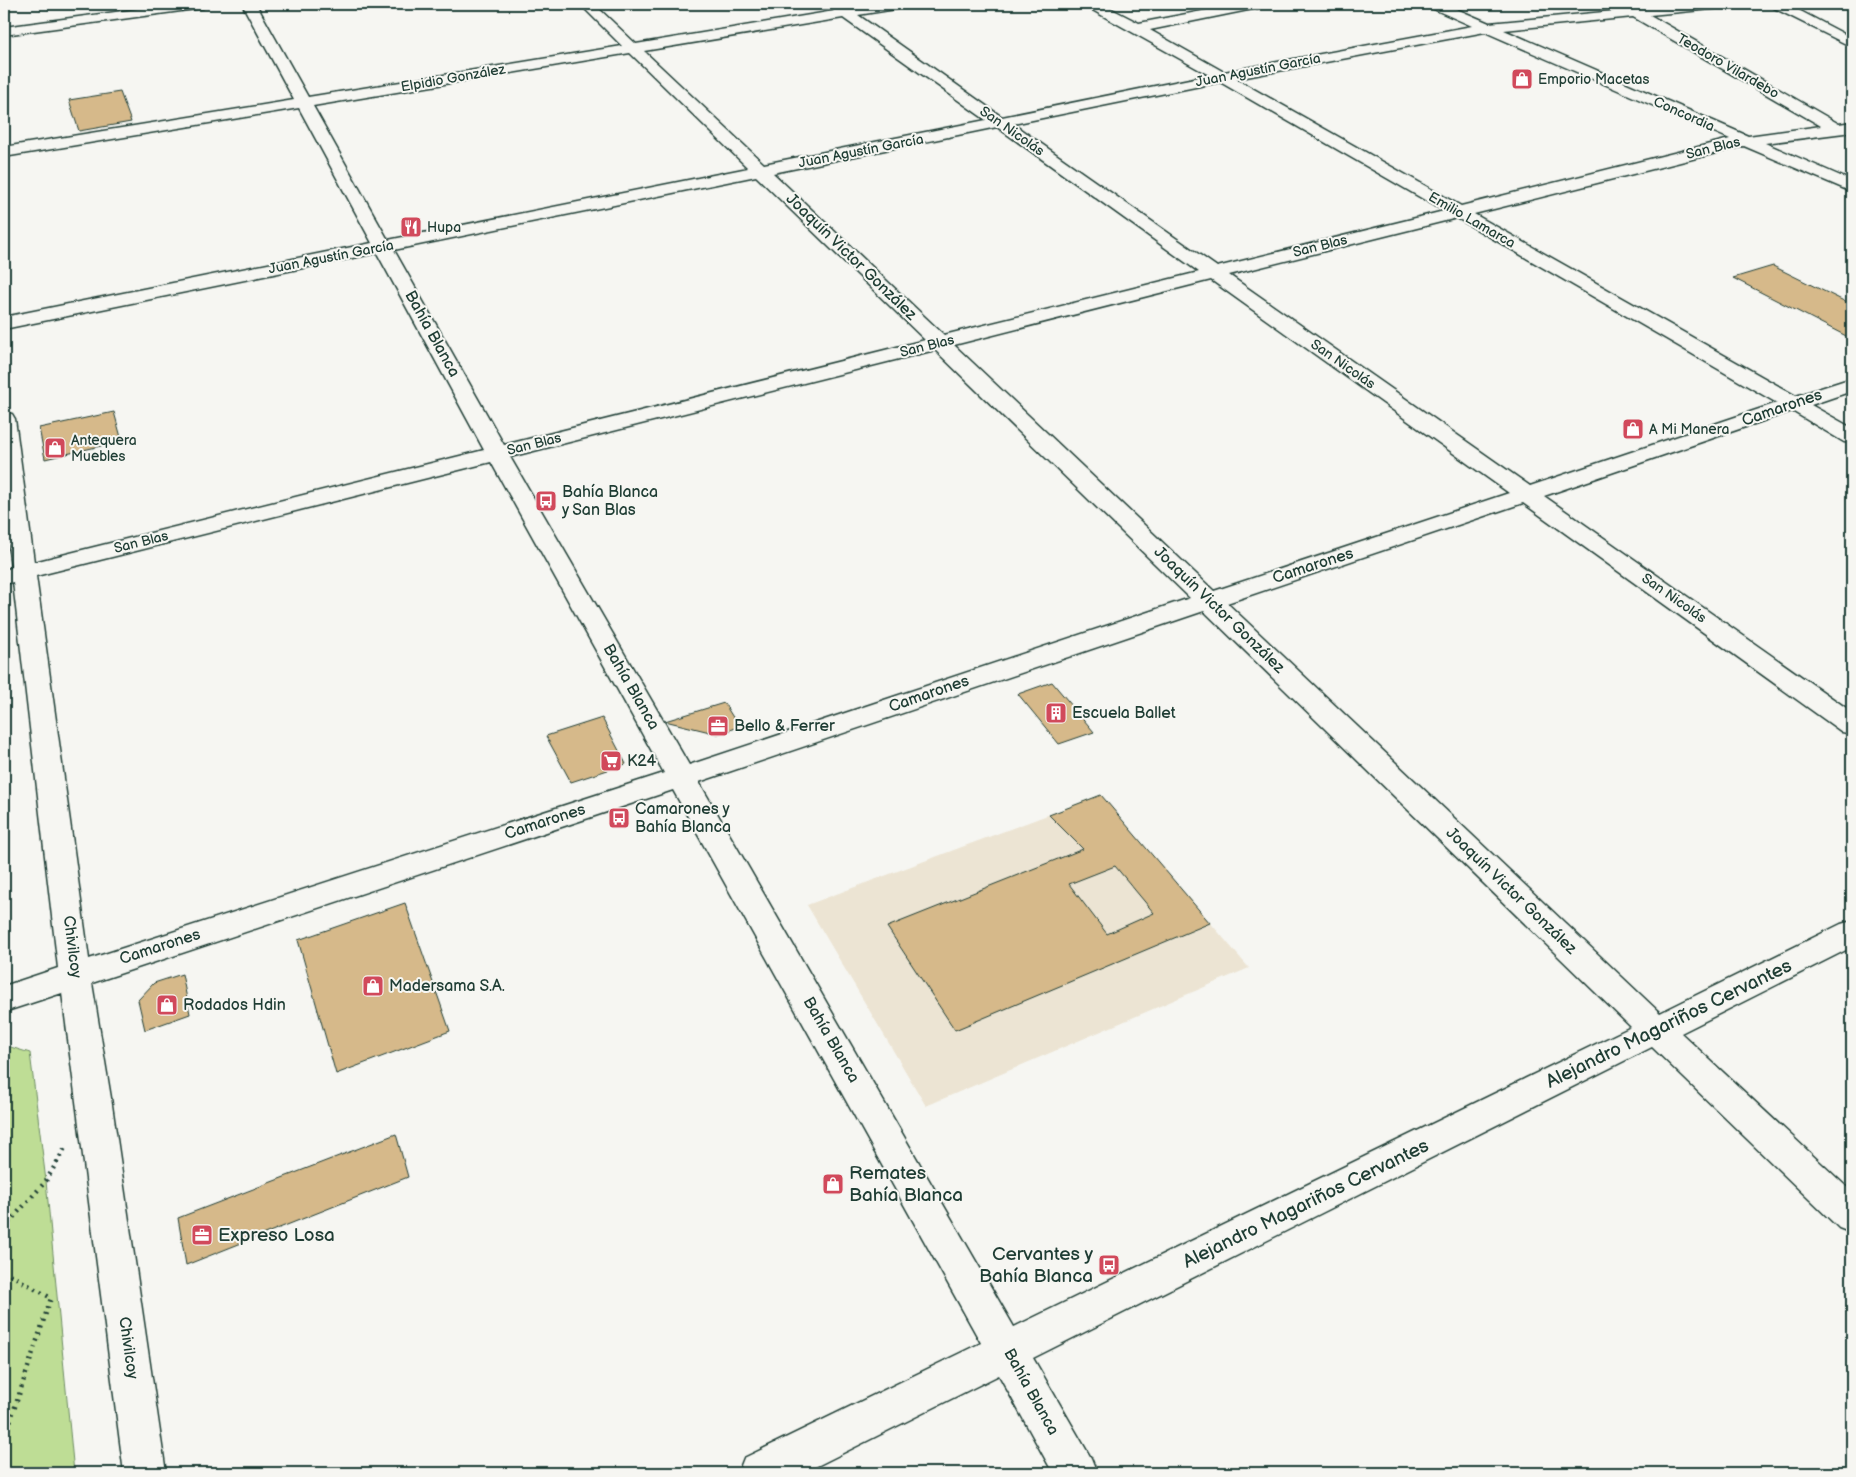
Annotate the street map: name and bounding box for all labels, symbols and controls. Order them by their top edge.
street label: Teodoro Vilardebo [1674,30,1782,102]
street label: Juan Agustín García [1194,50,1322,90]
street label: Elpidio González [400,60,507,96]
shop icon: Emporio Macetas [1510,67,1534,91]
place label: Emporio Macetas [1538,71,1649,88]
street label: Concordia [1651,93,1717,135]
street label: San Nicolás [976,102,1048,160]
street label: Juan Agustín García [797,131,925,171]
street label: San Blas [1684,133,1742,163]
street label: Emilio Lamarca [1426,188,1518,252]
street label: Joaquín Victor González [782,190,920,325]
restaurant icon: Hupa [399,215,423,239]
place label: Hupa [427,219,461,236]
street label: San Blas [1291,231,1349,261]
street label: Juan Agustín García [267,237,395,277]
street label: Bahía Blanca [400,287,464,381]
street label: San Blas [898,331,956,361]
street label: San Nicolás [1307,335,1379,393]
street label: Camarones [1739,385,1825,431]
shop icon: A Mi Manera [1621,417,1645,441]
place label: A Mi Manera [1649,421,1729,438]
street label: San Blas [505,429,563,459]
place label: Antequera Muebles [71,432,137,465]
shop icon: Antequera Muebles [43,436,67,460]
place label: Bahía Blanca y San Blas [561,483,658,520]
bus stop icon: Bahía Blanca y San Blas [534,489,558,513]
street label: San Blas [112,527,170,557]
street label: Joaquín Victor González [1150,543,1288,678]
street label: Camarones [1270,544,1356,588]
street label: San Nicolás [1638,569,1710,627]
street label: Bahía Blanca [599,641,663,733]
street label: Camarones [886,671,972,717]
building icon: Escuela Ballet [1044,701,1068,725]
place label: Escuela Ballet [1072,704,1176,723]
office icon: Bello & Ferrer [706,714,730,738]
place label: Bello & Ferrer [734,717,835,736]
supermarket icon: K24 [599,749,623,773]
place label: K24 [627,752,657,771]
street label: Camarones [502,800,588,844]
place label: Camarones y Bahía Blanca [635,800,731,837]
bus stop icon: Camarones y Bahía Blanca [607,806,631,830]
street label: Joaquín Victor González [1442,824,1580,959]
street label: Chivilcoy [59,915,85,980]
street label: Camarones [117,925,203,969]
street label: Alejandro Magariños Cervantes [1542,954,1796,1094]
shop icon: Madersama S.A. [361,974,385,998]
place label: Madersama S.A. [389,977,505,996]
shop icon: Rodados Hdin [155,993,179,1017]
street label: Bahía Blanca [799,994,863,1086]
place label: Rodados Hdin [183,996,286,1015]
street label: Alejandro Magariños Cervantes [1179,1134,1433,1274]
place label: Remates Bahía Blanca [849,1162,963,1207]
shop icon: Remates Bahía Blanca [821,1172,845,1196]
office icon: Expreso Losa [190,1223,214,1247]
place label: Expreso Losa [218,1224,335,1247]
place label: Cervantes y Bahía Blanca [979,1243,1093,1288]
bus stop icon: Cervantes y Bahía Blanca [1097,1253,1121,1277]
street label: Chivilcoy [114,1316,142,1381]
street label: Bahía Blanca [999,1345,1063,1439]

